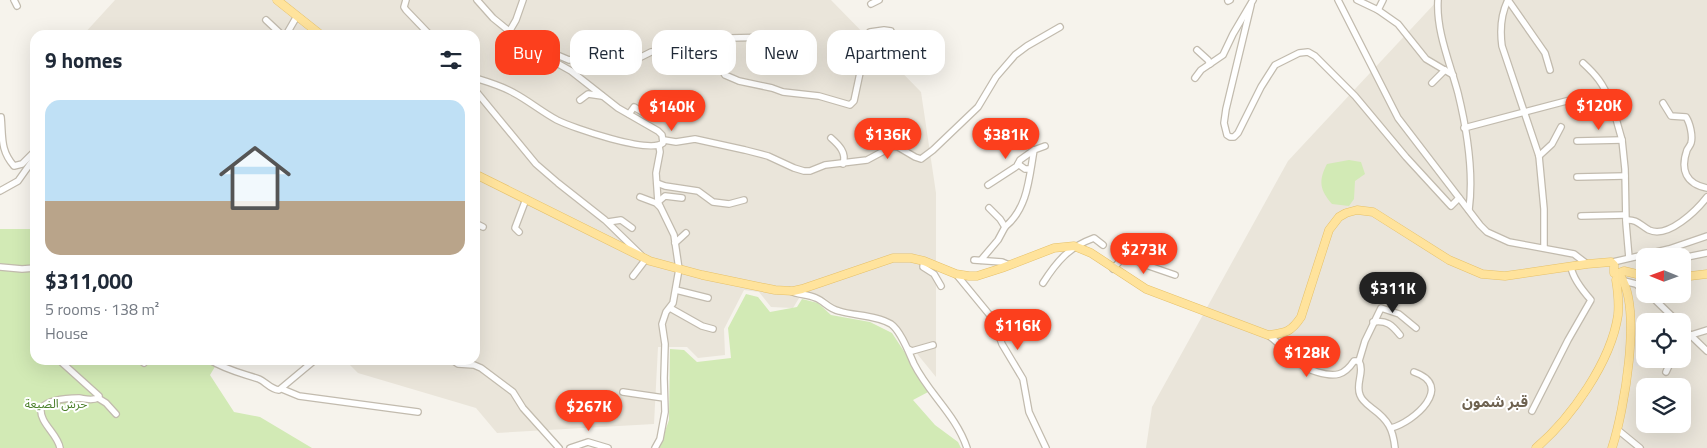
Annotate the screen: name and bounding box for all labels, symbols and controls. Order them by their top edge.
chip: Buy [495,30,560,75]
chip: Rent [570,30,642,75]
chip: Filters [652,30,736,75]
chip: New [746,30,817,75]
chip: Apartment [827,30,945,75]
text: 9 homes [45,44,122,76]
icon: filters [437,46,465,74]
pin: $120K [1564,88,1634,131]
pin: $140K [637,90,707,132]
text: $120K [1576,93,1622,117]
text: $140K [649,94,695,118]
pin: $136K [853,118,923,160]
pin: $381K [971,118,1041,160]
text: $136K [865,122,911,146]
text: $381K [983,122,1029,146]
icon: home [210,133,300,223]
pin: $273K [1109,232,1179,275]
text: $273K [1121,237,1167,261]
north arrow [1636,248,1691,302]
map controls [1636,248,1691,433]
text: $311,000 [45,265,133,297]
pin: $311K [1358,272,1428,314]
text: $311K [1370,276,1416,300]
text: 5 rooms · 138 m² [45,297,159,321]
pin: $116K [983,308,1053,351]
text: $116K [995,313,1041,337]
button: locate [1636,313,1691,368]
text: House [45,321,88,345]
pin: $128K [1272,336,1342,378]
text: $128K [1284,340,1330,364]
button: layers [1636,378,1691,433]
pin: $267K [554,390,624,432]
district label: قبر شمون [1462,390,1528,413]
park label: حرش الضيعة [25,394,87,413]
text: $267K [566,394,612,418]

